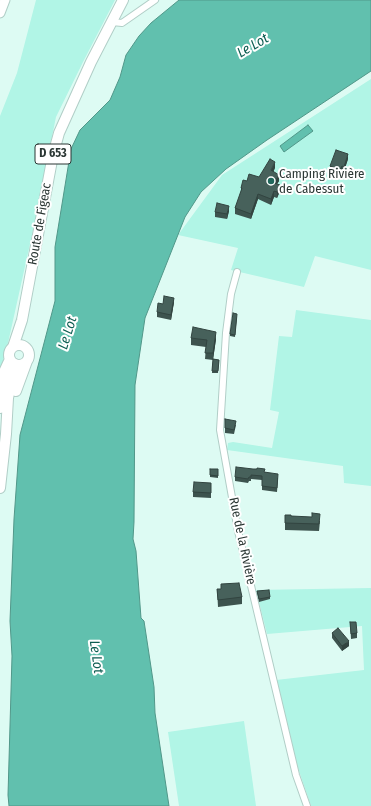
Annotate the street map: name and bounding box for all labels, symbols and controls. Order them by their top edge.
water label: Le Lot [234,30,272,62]
road number: D 653 [35,144,71,164]
place label: Camping Rivière de Cabessut [279,166,364,197]
marker: Camping Rivière de Cabessut [266,176,276,186]
street label: Route de Figeac [25,182,55,266]
water label: Le Lot [55,315,81,351]
street label: Rue de la Rivière [225,496,259,586]
water label: Le Lot [85,639,107,675]

